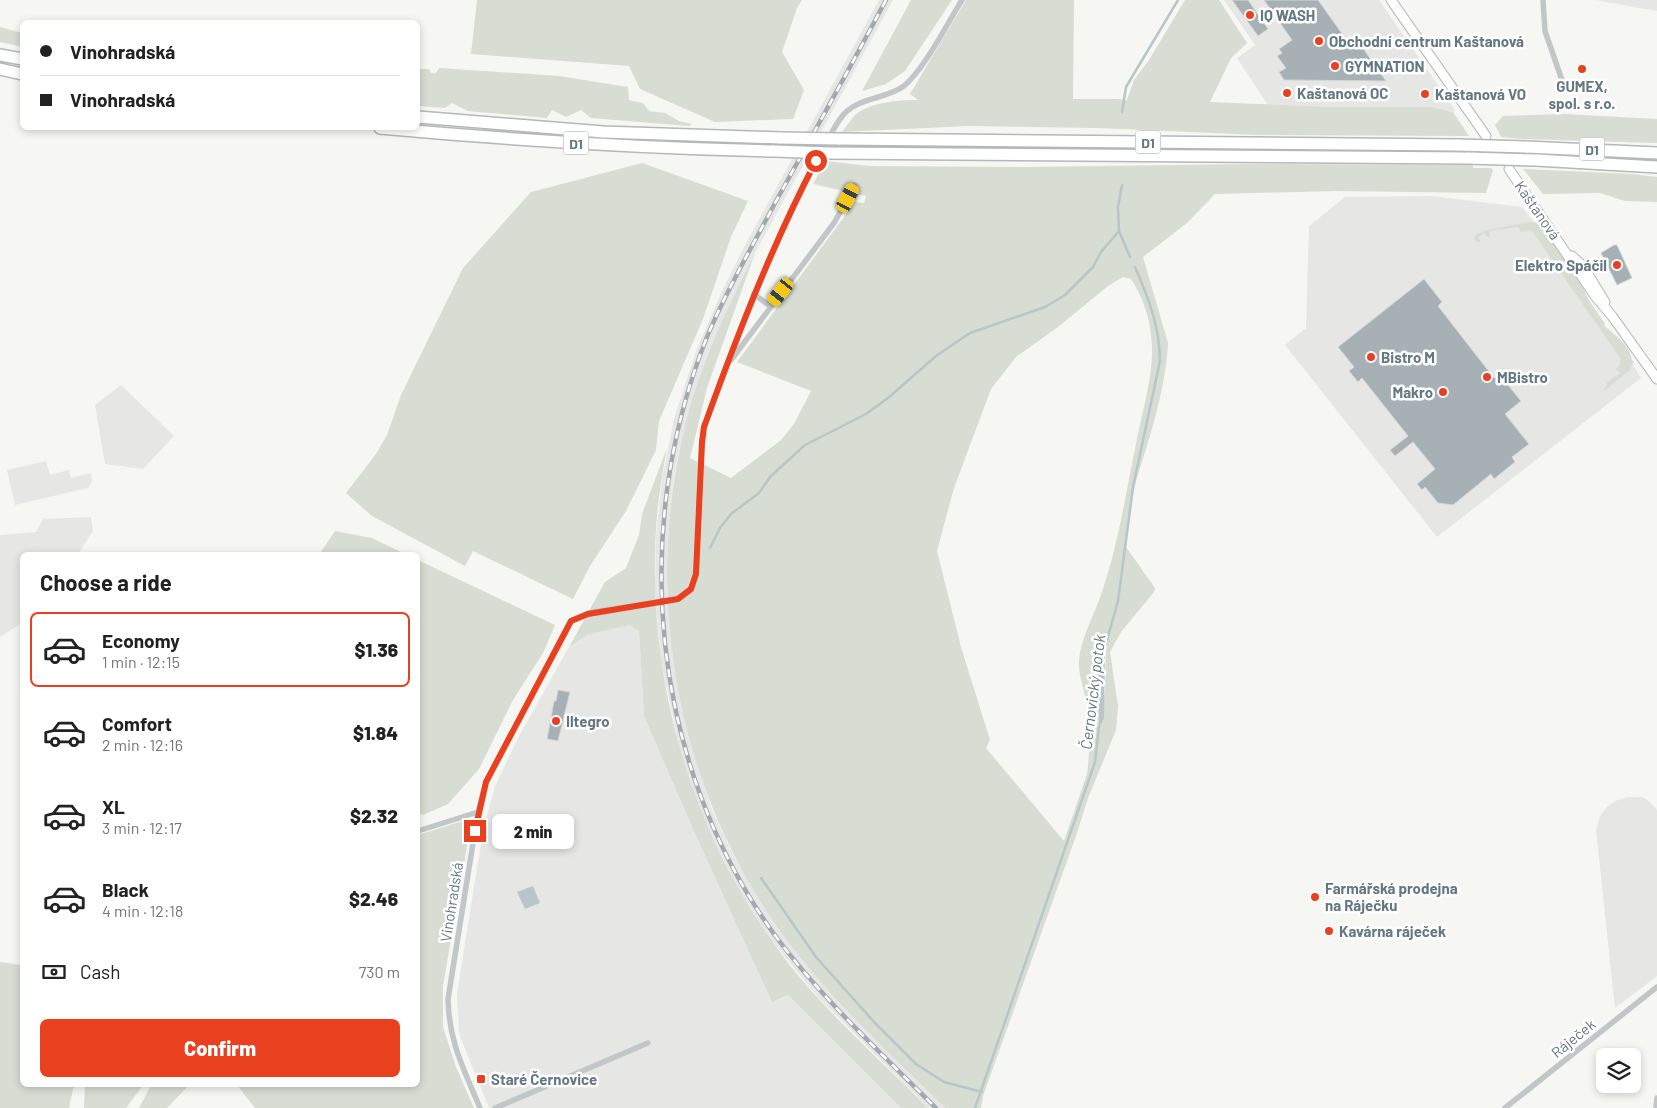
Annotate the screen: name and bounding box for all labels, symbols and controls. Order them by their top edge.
place label: IQ WASH [1260,6,1315,24]
marker: IQ WASH [1244,9,1256,21]
place label: Obchodní centrum Kaštanová [1329,32,1524,50]
marker: Obchodní centrum Kaštanová [1313,35,1325,47]
text: Vinohradská [70,40,175,63]
place label: GYMNATION [1345,57,1425,75]
marker: GYMNATION [1329,60,1341,72]
marker: GUMEX, spol. s r.o. [1576,63,1588,75]
place label: GUMEX, spol. s r.o. [1549,77,1615,112]
place label: Kaštanová OC [1297,84,1388,102]
place label: Kaštanová VO [1435,85,1526,103]
marker: Kaštanová OC [1281,87,1293,99]
text: Vinohradská [70,88,175,111]
marker: Kaštanová VO [1419,88,1431,100]
road number: D1 [1136,130,1160,154]
road number: D1 [564,132,588,154]
road number: D1 [1580,138,1604,160]
route start [805,150,827,172]
street label: Kaštanová [1511,177,1565,243]
car [834,181,861,215]
place label: Elektro Spáčil [1515,256,1607,274]
marker: Elektro Spáčil [1611,259,1623,271]
car [765,276,796,308]
place label: Bistro M [1381,348,1435,366]
marker: Bistro M [1365,351,1377,363]
place label: MBistro [1497,368,1548,386]
marker: MBistro [1481,371,1493,383]
place label: Makro [1392,383,1433,401]
marker: Makro [1437,386,1449,398]
text: Choose a ride [40,569,172,595]
icon: car [42,627,87,672]
text: Economy [102,629,180,652]
water label: Černovický potok [1076,633,1109,751]
text: $1.36 [354,638,398,661]
text: 1 min · 12:15 [102,652,180,671]
icon: car [42,710,87,755]
text: Comfort [102,712,172,735]
place label: Iltegro [566,712,610,730]
marker: Iltegro [550,715,562,727]
text: $1.84 [353,721,398,744]
text: 2 min · 12:16 [102,735,183,754]
icon: car [42,793,87,838]
text: XL [102,795,125,818]
text: $2.32 [350,804,398,827]
callout: 2 min [492,814,575,848]
text: 3 min · 12:17 [102,818,182,837]
route end [464,820,486,842]
text: 2 min [514,822,552,841]
street label: Vinohradská [436,861,466,943]
icon: car [42,876,87,921]
text: Black [102,878,149,901]
place label: Farmářská prodejna na Ráječku [1325,879,1458,914]
text: $2.46 [349,887,398,910]
marker: Farmářská prodejna na Ráječku [1309,891,1321,903]
text: 4 min · 12:18 [102,901,183,920]
place label: Kavárna ráječek [1339,922,1446,940]
marker: Kavárna ráječek [1323,925,1335,937]
icon: cash [40,958,68,986]
text: Cash [80,960,121,983]
text: 730 m [359,962,400,981]
street label: Ráječek [1547,1014,1599,1061]
button: Confirm [40,1019,400,1077]
map controls [1596,1048,1641,1093]
button: layers [1596,1048,1641,1093]
place label: Staré Černovice [491,1070,597,1088]
marker: Staré Černovice [475,1073,487,1085]

